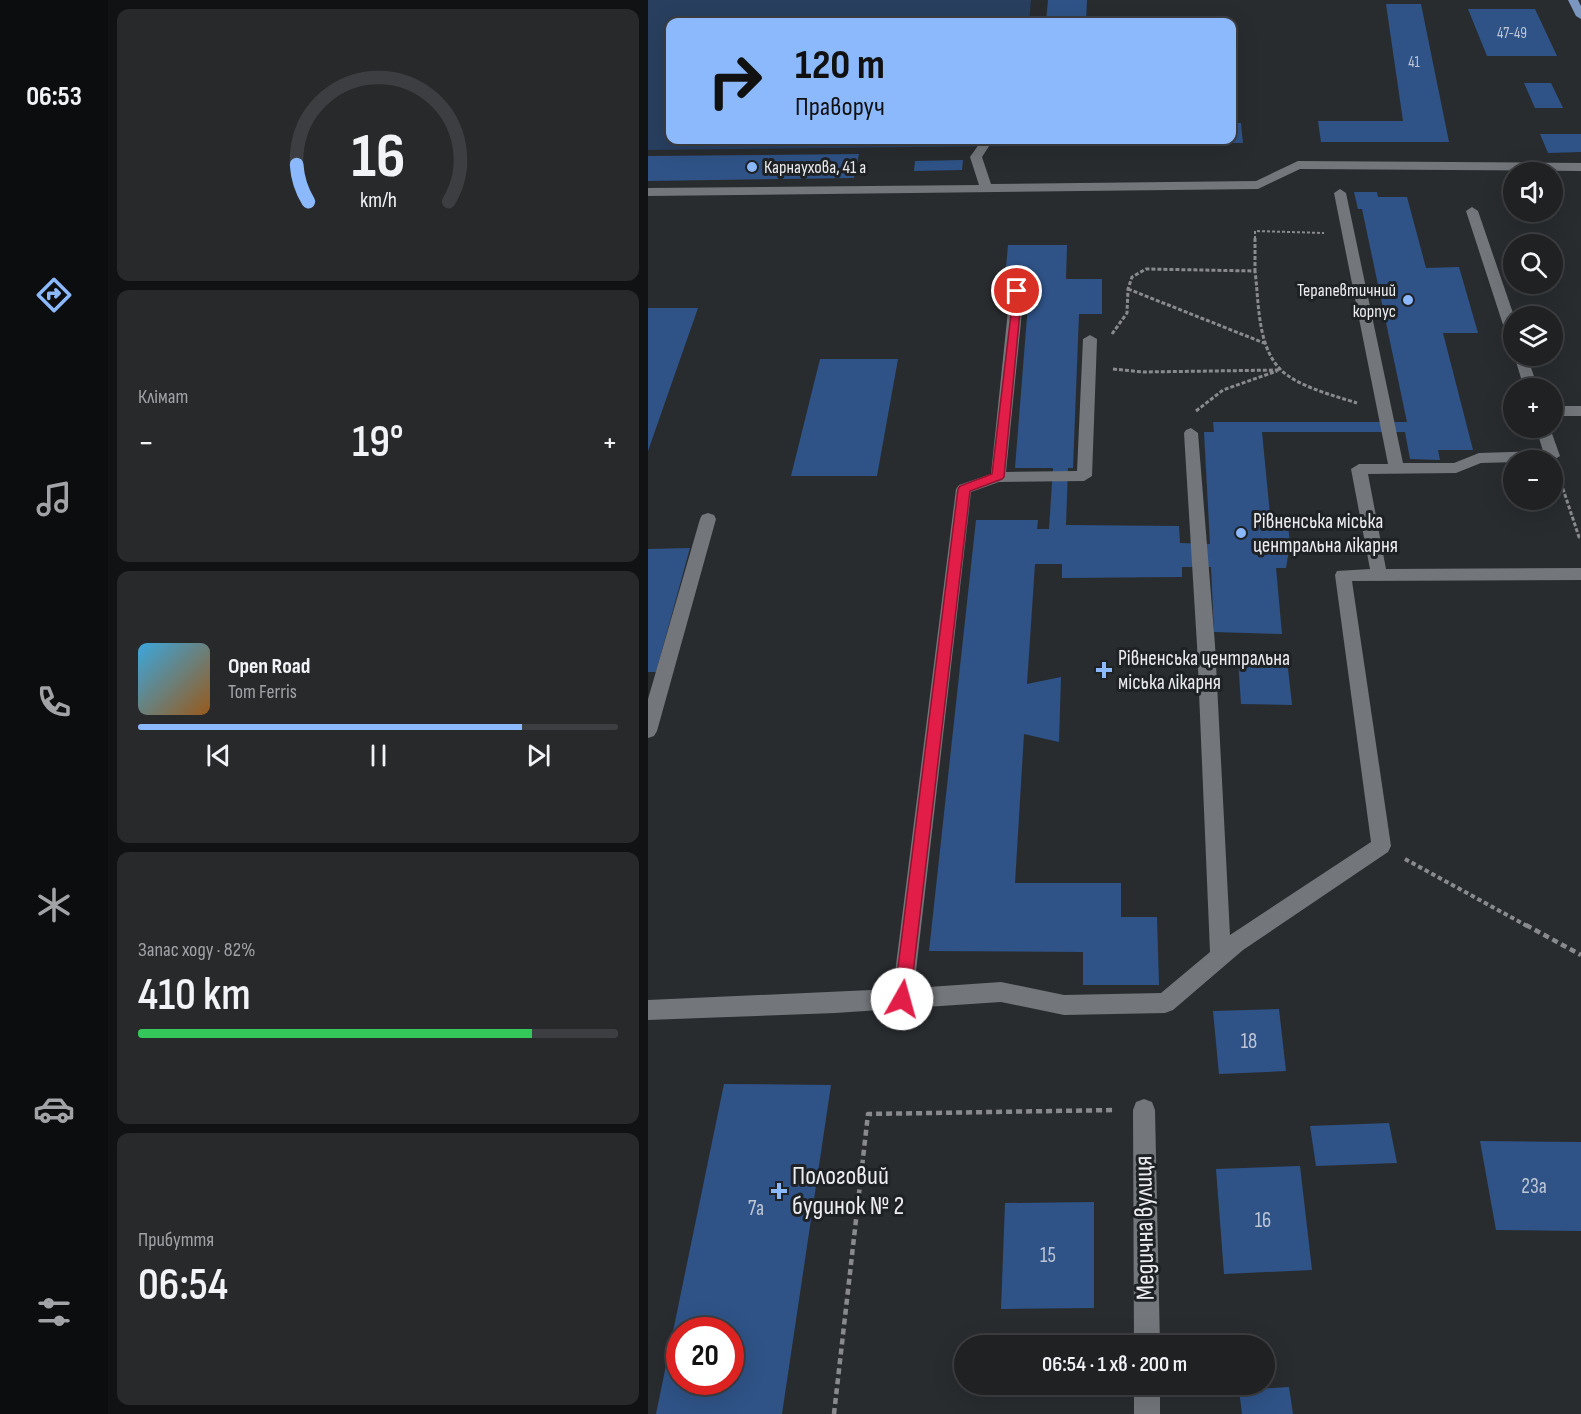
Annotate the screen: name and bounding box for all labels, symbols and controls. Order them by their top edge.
house number: 47-49 [1497,24,1527,43]
text: 120 m [795,40,885,91]
icon: right [696,42,774,120]
house number: 41 [1408,53,1421,72]
text: 06:53 [26,81,82,113]
text: Праворуч [795,91,885,123]
text: 16 [351,120,405,195]
place label: Карнаухова, 41 а [764,157,866,178]
marker: Карнаухова, 41 а [745,160,759,174]
map controls [1503,162,1563,510]
button: sound [1503,162,1563,222]
text: km/h [359,188,397,213]
button: search [1503,234,1563,294]
pin [991,265,1042,316]
icon: directions [33,274,75,316]
icon: arrive [1000,274,1033,307]
place label: Терапевтичний корпус [1297,280,1396,322]
marker: Терапевтичний корпус [1401,293,1415,307]
button: layers [1503,306,1563,366]
button: + [1503,378,1563,438]
text: Клімат [138,385,188,409]
text: 19° [352,415,404,470]
text: − [138,423,154,463]
text: + [602,423,618,463]
button: − [1503,450,1563,510]
icon: music [33,478,75,520]
place label: Рівненська міська центральна лікарня [1253,509,1398,558]
marker: Рівненська міська центральна лікарня [1234,526,1248,540]
place label: Рівненська центральна міська лікарня [1118,646,1290,695]
text: Open Road [228,653,310,680]
marker: Рівненська центральна міська лікарня [1095,661,1113,679]
text: Tom Ferris [228,680,297,704]
icon: phone [33,681,75,723]
icon: previous [202,739,235,772]
icon: pause [362,739,395,772]
icon: next [522,739,555,772]
icon: climate [33,884,75,926]
text: Запас ходу · 82% [138,938,256,962]
position arrow [870,967,934,1031]
text: 410 km [138,968,251,1023]
house number: 18 [1241,1029,1257,1054]
icon: car [33,1088,75,1130]
street label: Медична вулиця [1128,1155,1162,1301]
place label: Пологовий будинок № 2 [792,1161,904,1222]
house number: 23а [1521,1174,1547,1199]
marker: Пологовий будинок № 2 [770,1182,788,1200]
house number: 7а [748,1196,764,1221]
house number: 16 [1255,1208,1271,1233]
text: Прибуття [138,1228,214,1252]
house number: 15 [1040,1243,1056,1268]
text: 06:54 [138,1258,228,1313]
icon: filters [33,1291,75,1333]
speed limit sign: 20 [666,1317,744,1395]
text: 06:54 · 1 хв · 200 m [1042,1351,1187,1378]

